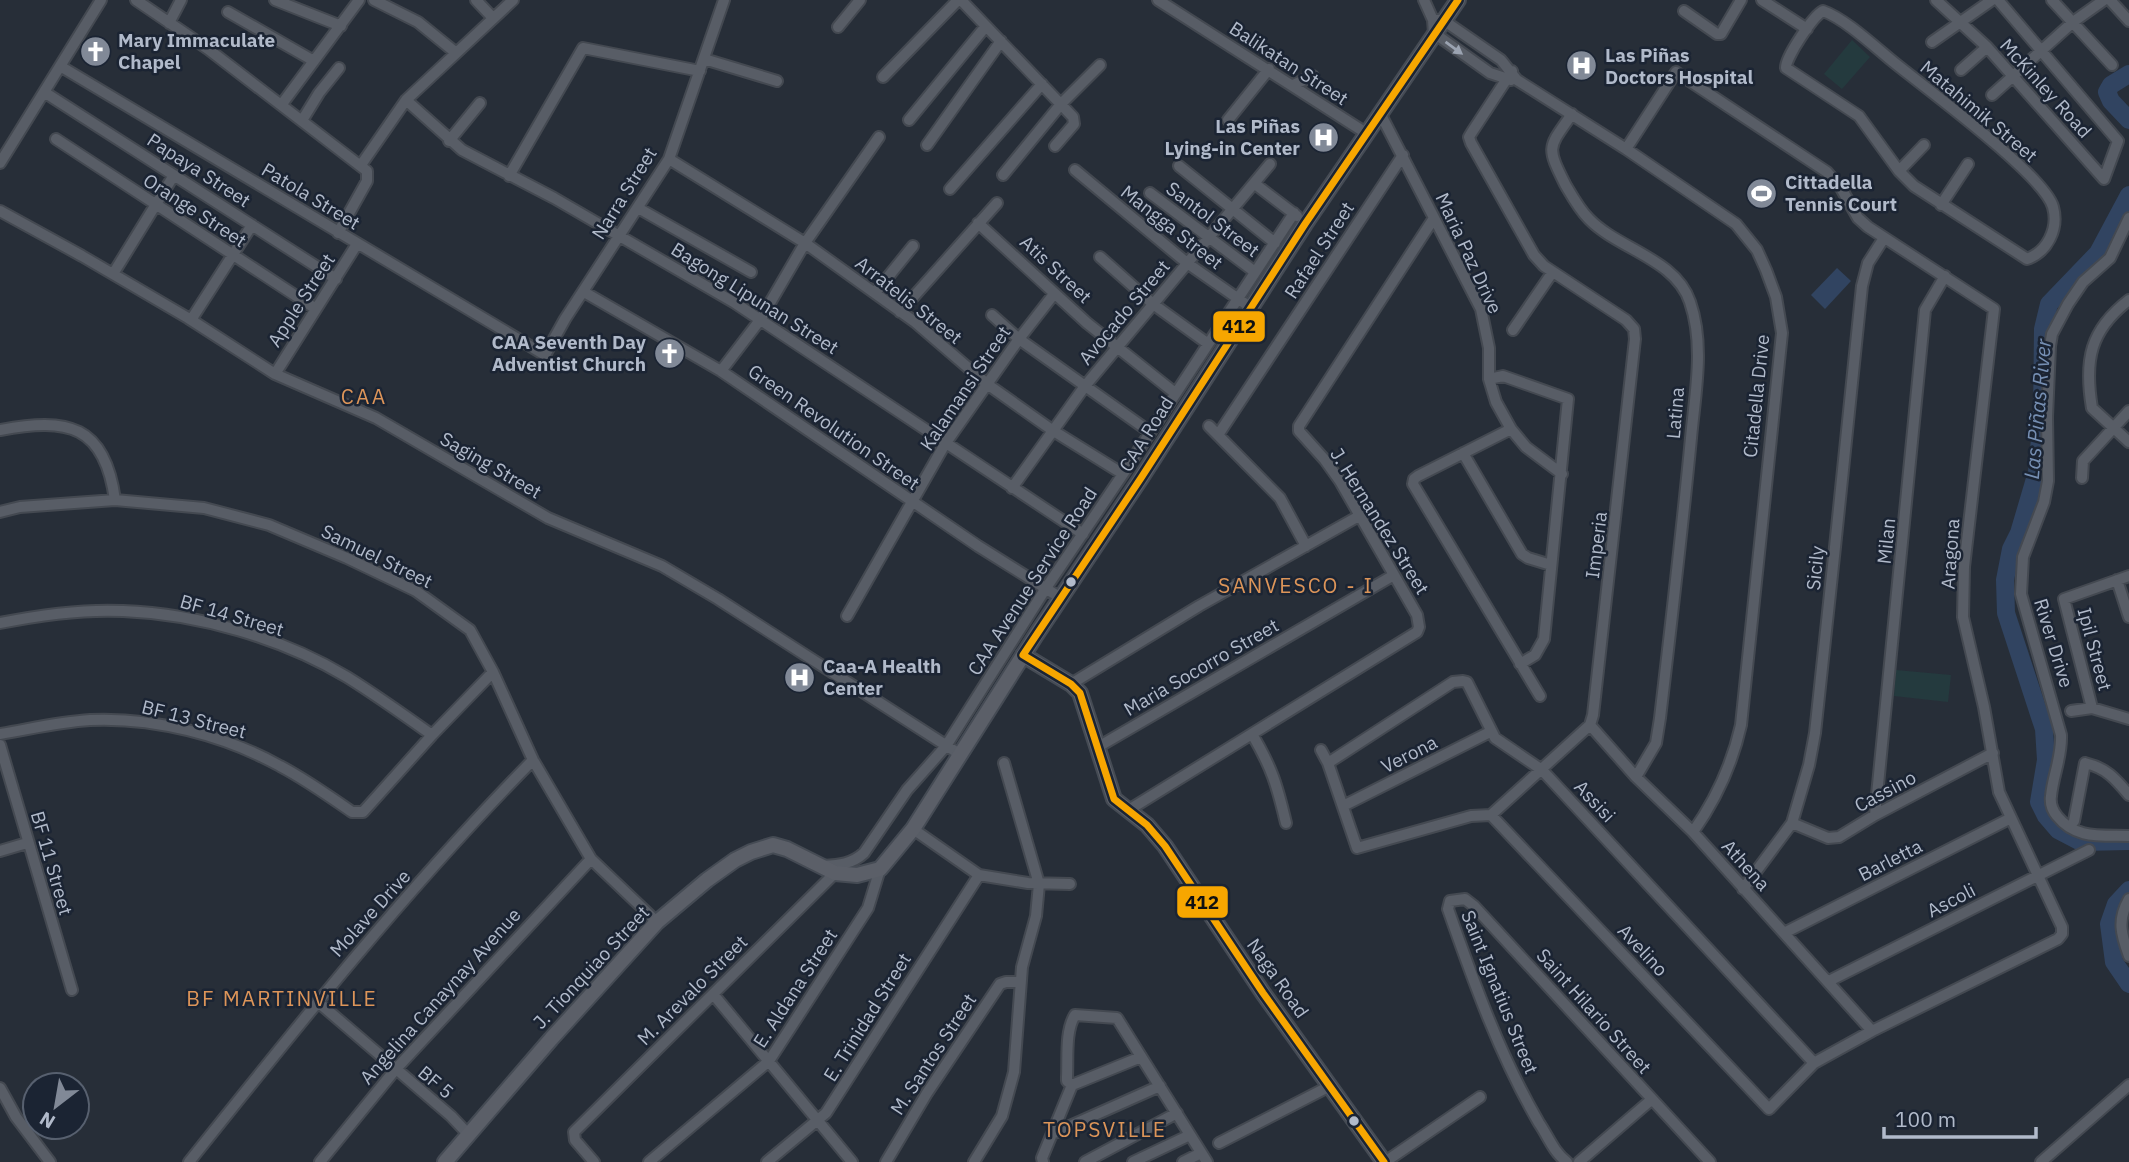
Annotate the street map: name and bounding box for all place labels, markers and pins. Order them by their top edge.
place label: Mary Immaculate Chapel [118,28,275,74]
church icon: Mary Immaculate Chapel [78,34,112,68]
place label: Las Piñas Doctors Hospital [1605,43,1754,89]
hospital icon: Las Piñas Doctors Hospital [1565,49,1599,83]
place label: Las Piñas Lying-in Center [1164,114,1300,160]
hospital icon: Las Piñas Lying-in Center [1306,120,1340,154]
place label: Cittadella Tennis Court [1785,170,1897,216]
sports icon: Cittadella Tennis Court [1745,176,1779,210]
place label: CAA Seventh Day Adventist Church [492,330,647,376]
church icon: CAA Seventh Day Adventist Church [652,336,686,370]
unlabelled marker [1064,575,1078,589]
place label: Caa-A Health Center [823,654,941,700]
hospital icon: Caa-A Health Center [783,660,817,694]
unlabelled marker [1347,1114,1361,1128]

